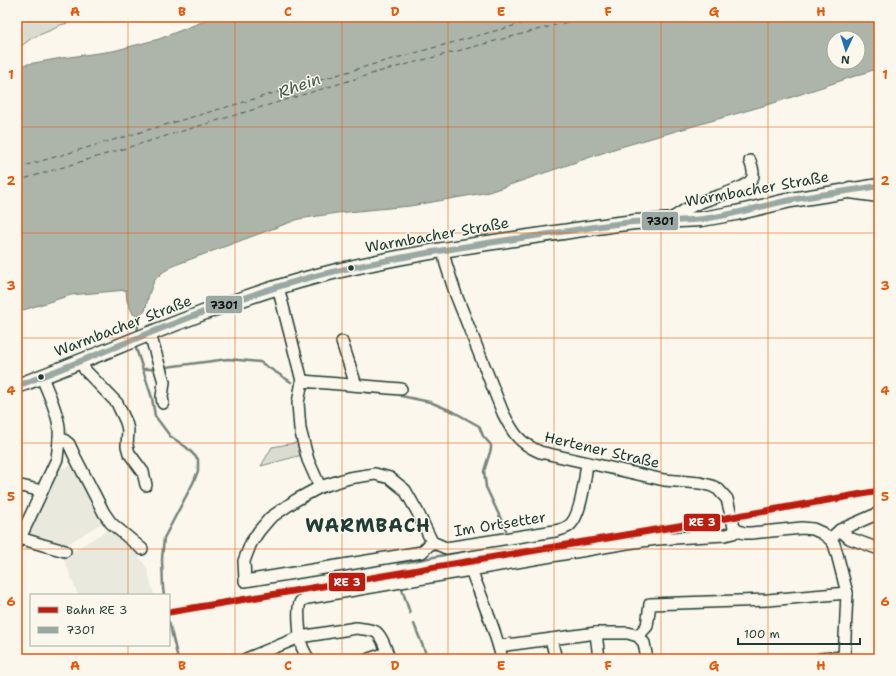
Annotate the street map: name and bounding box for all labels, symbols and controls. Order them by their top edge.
text: A [70,3,80,20]
text: B [178,3,186,20]
text: C [284,3,292,20]
text: D [390,3,400,20]
text: E [497,3,506,20]
text: F [604,3,612,20]
text: G [709,3,720,20]
text: H [816,3,826,20]
north arrow [826,30,866,70]
text: N [840,52,850,67]
text: 1 [8,66,14,83]
text: 1 [882,66,888,83]
water label: Rhein [275,68,323,103]
street label: Warmbacher Straße [684,167,830,211]
text: 2 [6,172,16,189]
text: 2 [880,172,890,189]
line badge: 7301 [641,211,679,231]
street label: Warmbacher Straße [364,213,510,257]
text: 7301 [646,214,674,229]
unlabelled marker [346,263,356,273]
text: 3 [6,277,16,294]
text: 3 [880,277,890,294]
street label: Warmbacher Straße [51,291,195,361]
line badge: 7301 [205,295,243,314]
text: 7301 [210,298,238,313]
unlabelled marker [36,372,46,382]
text: 4 [6,382,16,399]
text: 4 [880,382,890,399]
street label: Hertener Straße [542,427,662,473]
text: 5 [7,488,15,505]
text: 5 [881,488,889,505]
street label: Im Ortsetter [453,507,547,541]
district label: WARMBACH [305,513,431,538]
line badge: RE 3 [683,513,721,532]
text: RE 3 [689,515,716,530]
line badge: RE 3 [328,572,366,592]
text: RE 3 [334,575,361,590]
text: 6 [6,593,16,610]
text: 6 [880,593,890,610]
legend [30,594,170,646]
text: Bahn RE 3 [66,602,127,618]
scale bar [738,620,860,646]
text: 7301 [66,622,95,638]
text: 100 m [744,626,780,642]
text: A [70,657,80,674]
text: B [178,657,186,674]
text: C [284,657,292,674]
text: D [390,657,400,674]
text: E [497,657,506,674]
text: F [604,657,612,674]
text: G [709,657,720,674]
text: H [816,657,826,674]

